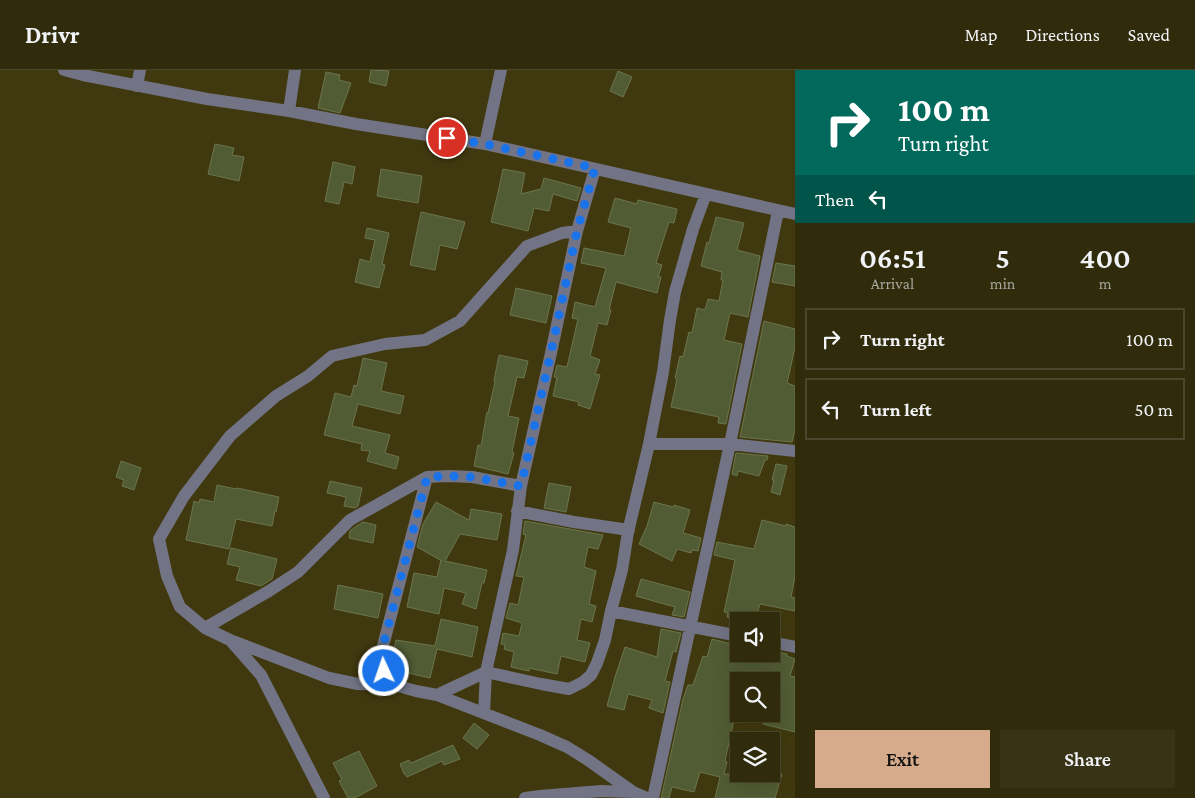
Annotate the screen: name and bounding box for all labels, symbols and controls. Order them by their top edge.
text: Drivr [25,21,80,48]
text: Map [965,25,997,45]
text: Directions [1025,25,1100,45]
text: Saved [1128,25,1170,45]
icon: right [815,90,880,155]
text: 100 m [898,90,990,129]
pin [426,117,468,159]
icon: arrive [433,124,461,152]
text: Turn right [898,131,989,156]
icon: left [864,185,892,213]
text: Then [815,189,854,210]
text: 06:51 [859,241,926,274]
text: 5 [995,241,1010,274]
text: 400 [1080,241,1131,274]
text: Arrival [871,275,914,292]
text: min [990,275,1015,292]
text: m [1099,275,1112,292]
icon: right [817,325,845,353]
text: Turn right [860,329,945,350]
text: 100 m [1126,329,1173,350]
icon: left [817,395,845,423]
text: Turn left [860,399,932,420]
text: 50 m [1134,399,1173,420]
map controls [730,612,780,782]
button: sound [730,612,780,662]
position arrow [357,644,409,696]
button: search [730,672,780,722]
button: Exit [815,730,990,788]
button: Share [1000,730,1175,788]
button: layers [730,732,780,782]

